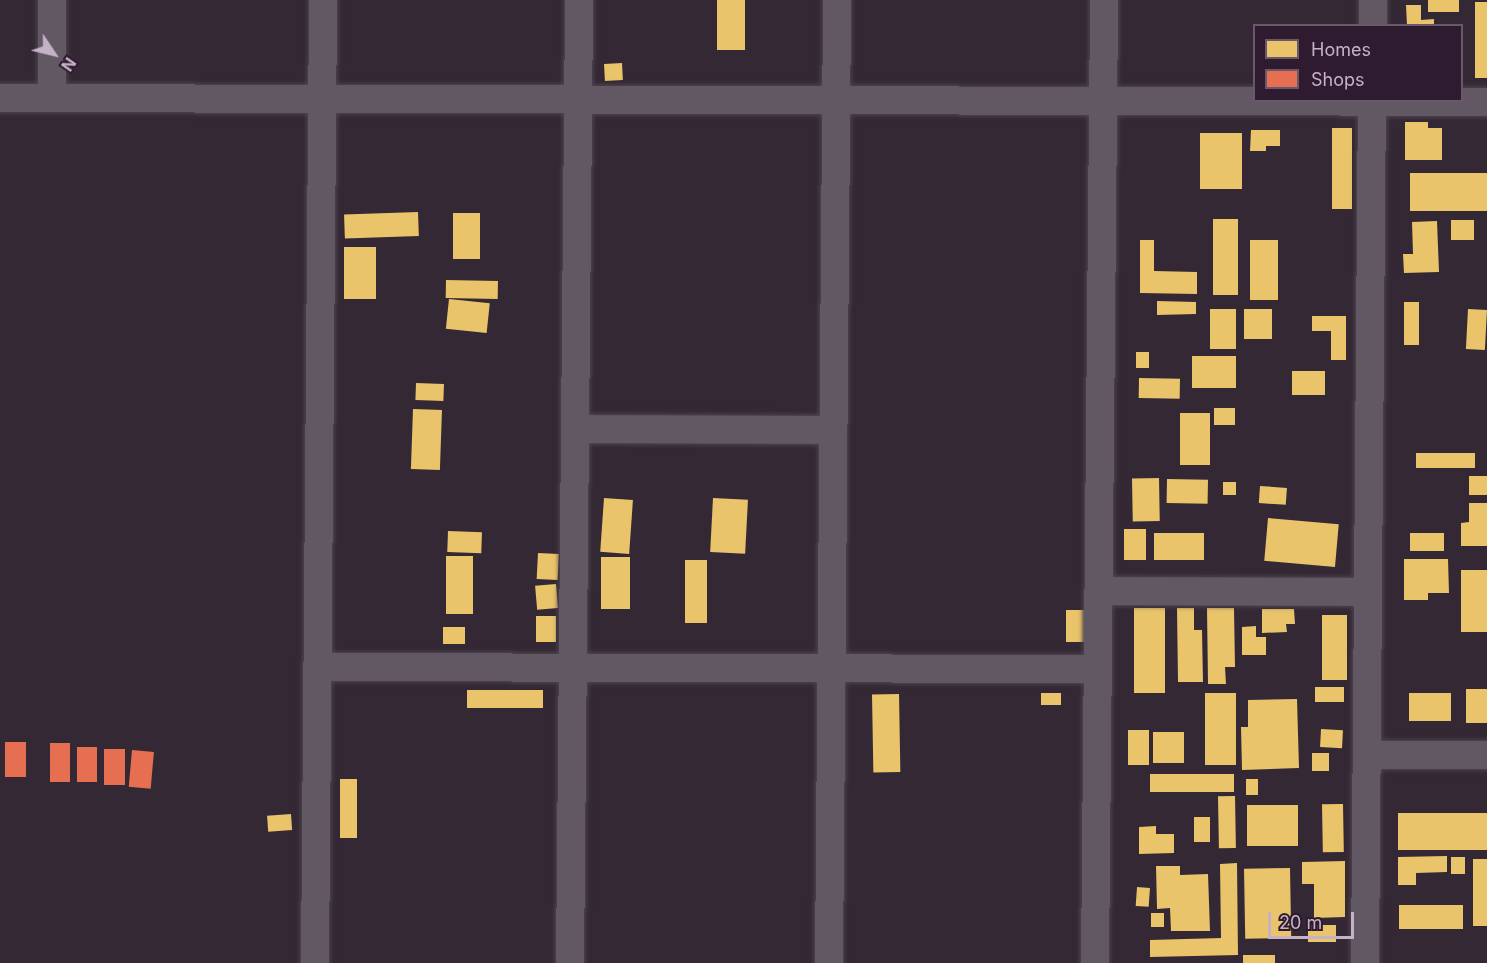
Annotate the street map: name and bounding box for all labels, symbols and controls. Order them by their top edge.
north arrow [24,24,84,84]
legend [1253,24,1463,102]
text: Homes [1311,39,1371,60]
text: N [57,54,80,75]
text: Shops [1311,69,1365,90]
scale bar [1271,900,1356,938]
text: 20 m [1279,912,1322,933]

